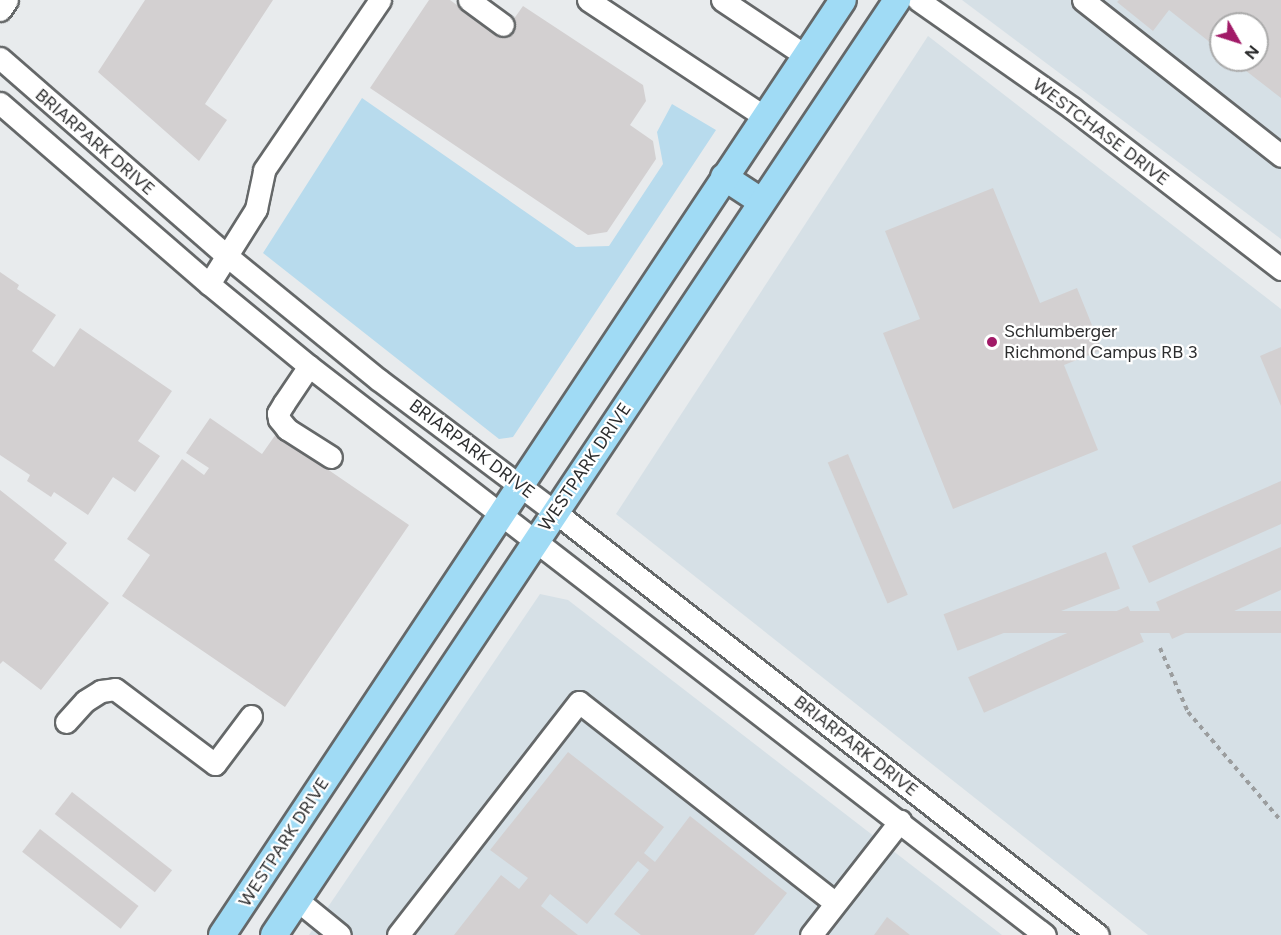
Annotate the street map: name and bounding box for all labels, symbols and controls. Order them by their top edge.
north arrow [1209,12,1269,72]
text: N [1241,42,1263,63]
street label: WESTCHASE DRIVE [1028,74,1174,190]
street label: BRIARPARK DRIVE [31,84,159,200]
place label: Schlumberger Richmond Campus RB 3 [1004,321,1198,364]
marker: Schlumberger Richmond Campus RB 3 [985,335,999,349]
street label: BRIARPARK DRIVE [405,395,539,503]
street label: WESTPARK DRIVE [534,399,636,535]
street label: BRIARPARK DRIVE [790,691,922,801]
street label: WESTPARK DRIVE [234,773,334,911]

